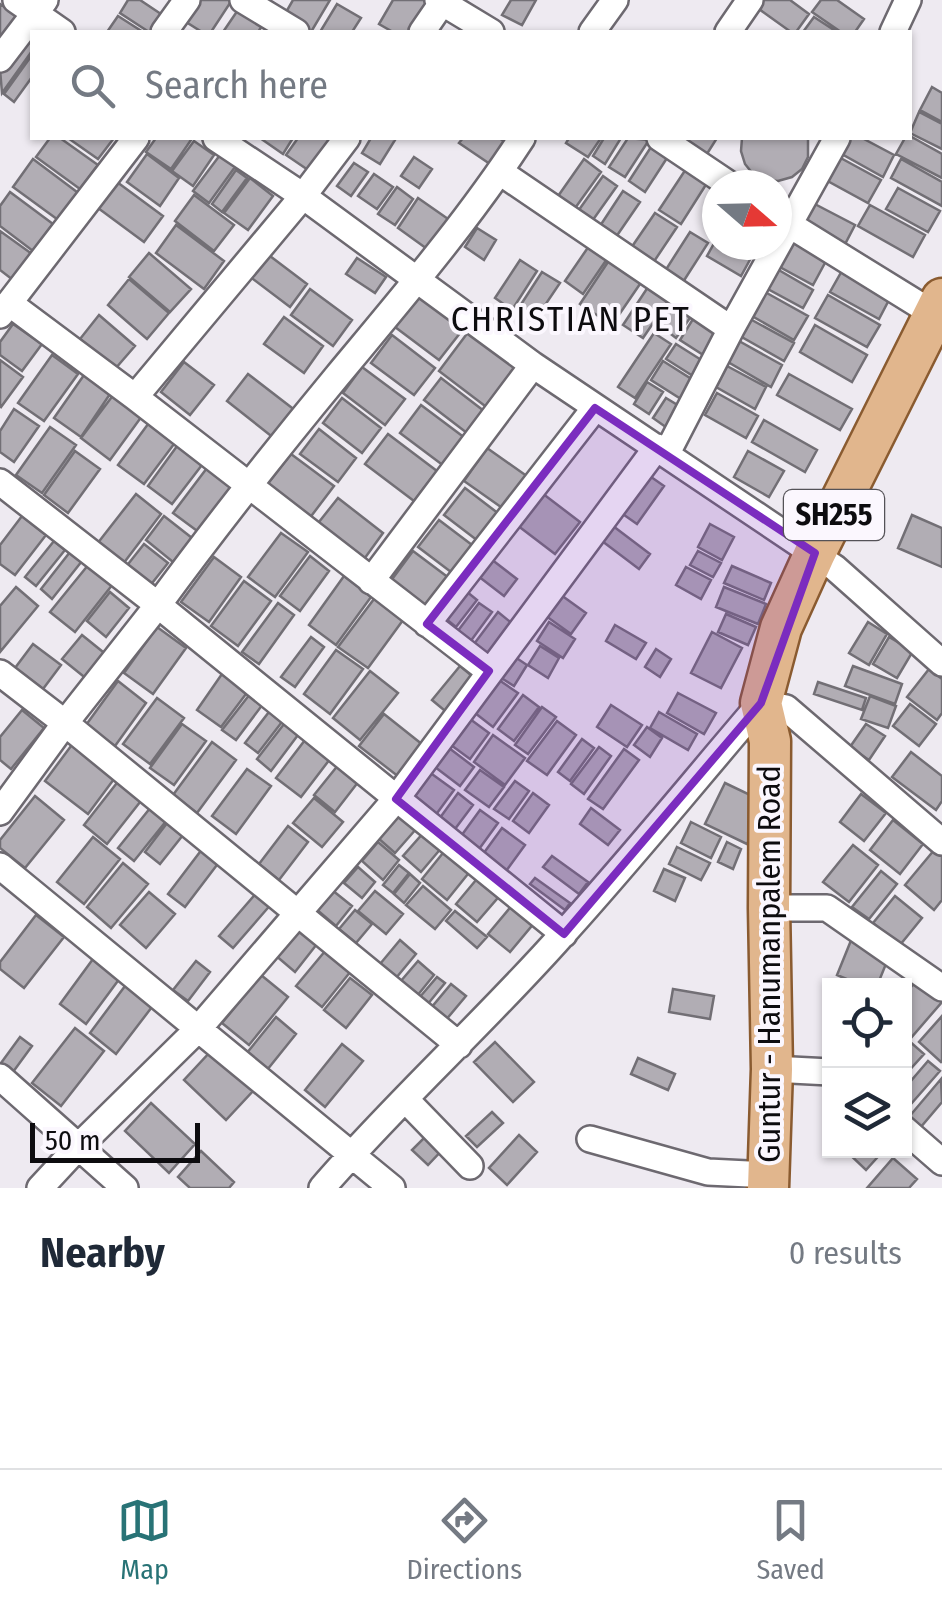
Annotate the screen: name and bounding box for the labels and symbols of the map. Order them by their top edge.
north arrow [702,170,792,260]
district label: CHRISTIAN PET [451,298,691,340]
road number: SH255 [784,490,884,540]
street label: Guntur - Hanumanpalem Road [750,765,788,1163]
scale bar [30,1118,200,1162]

